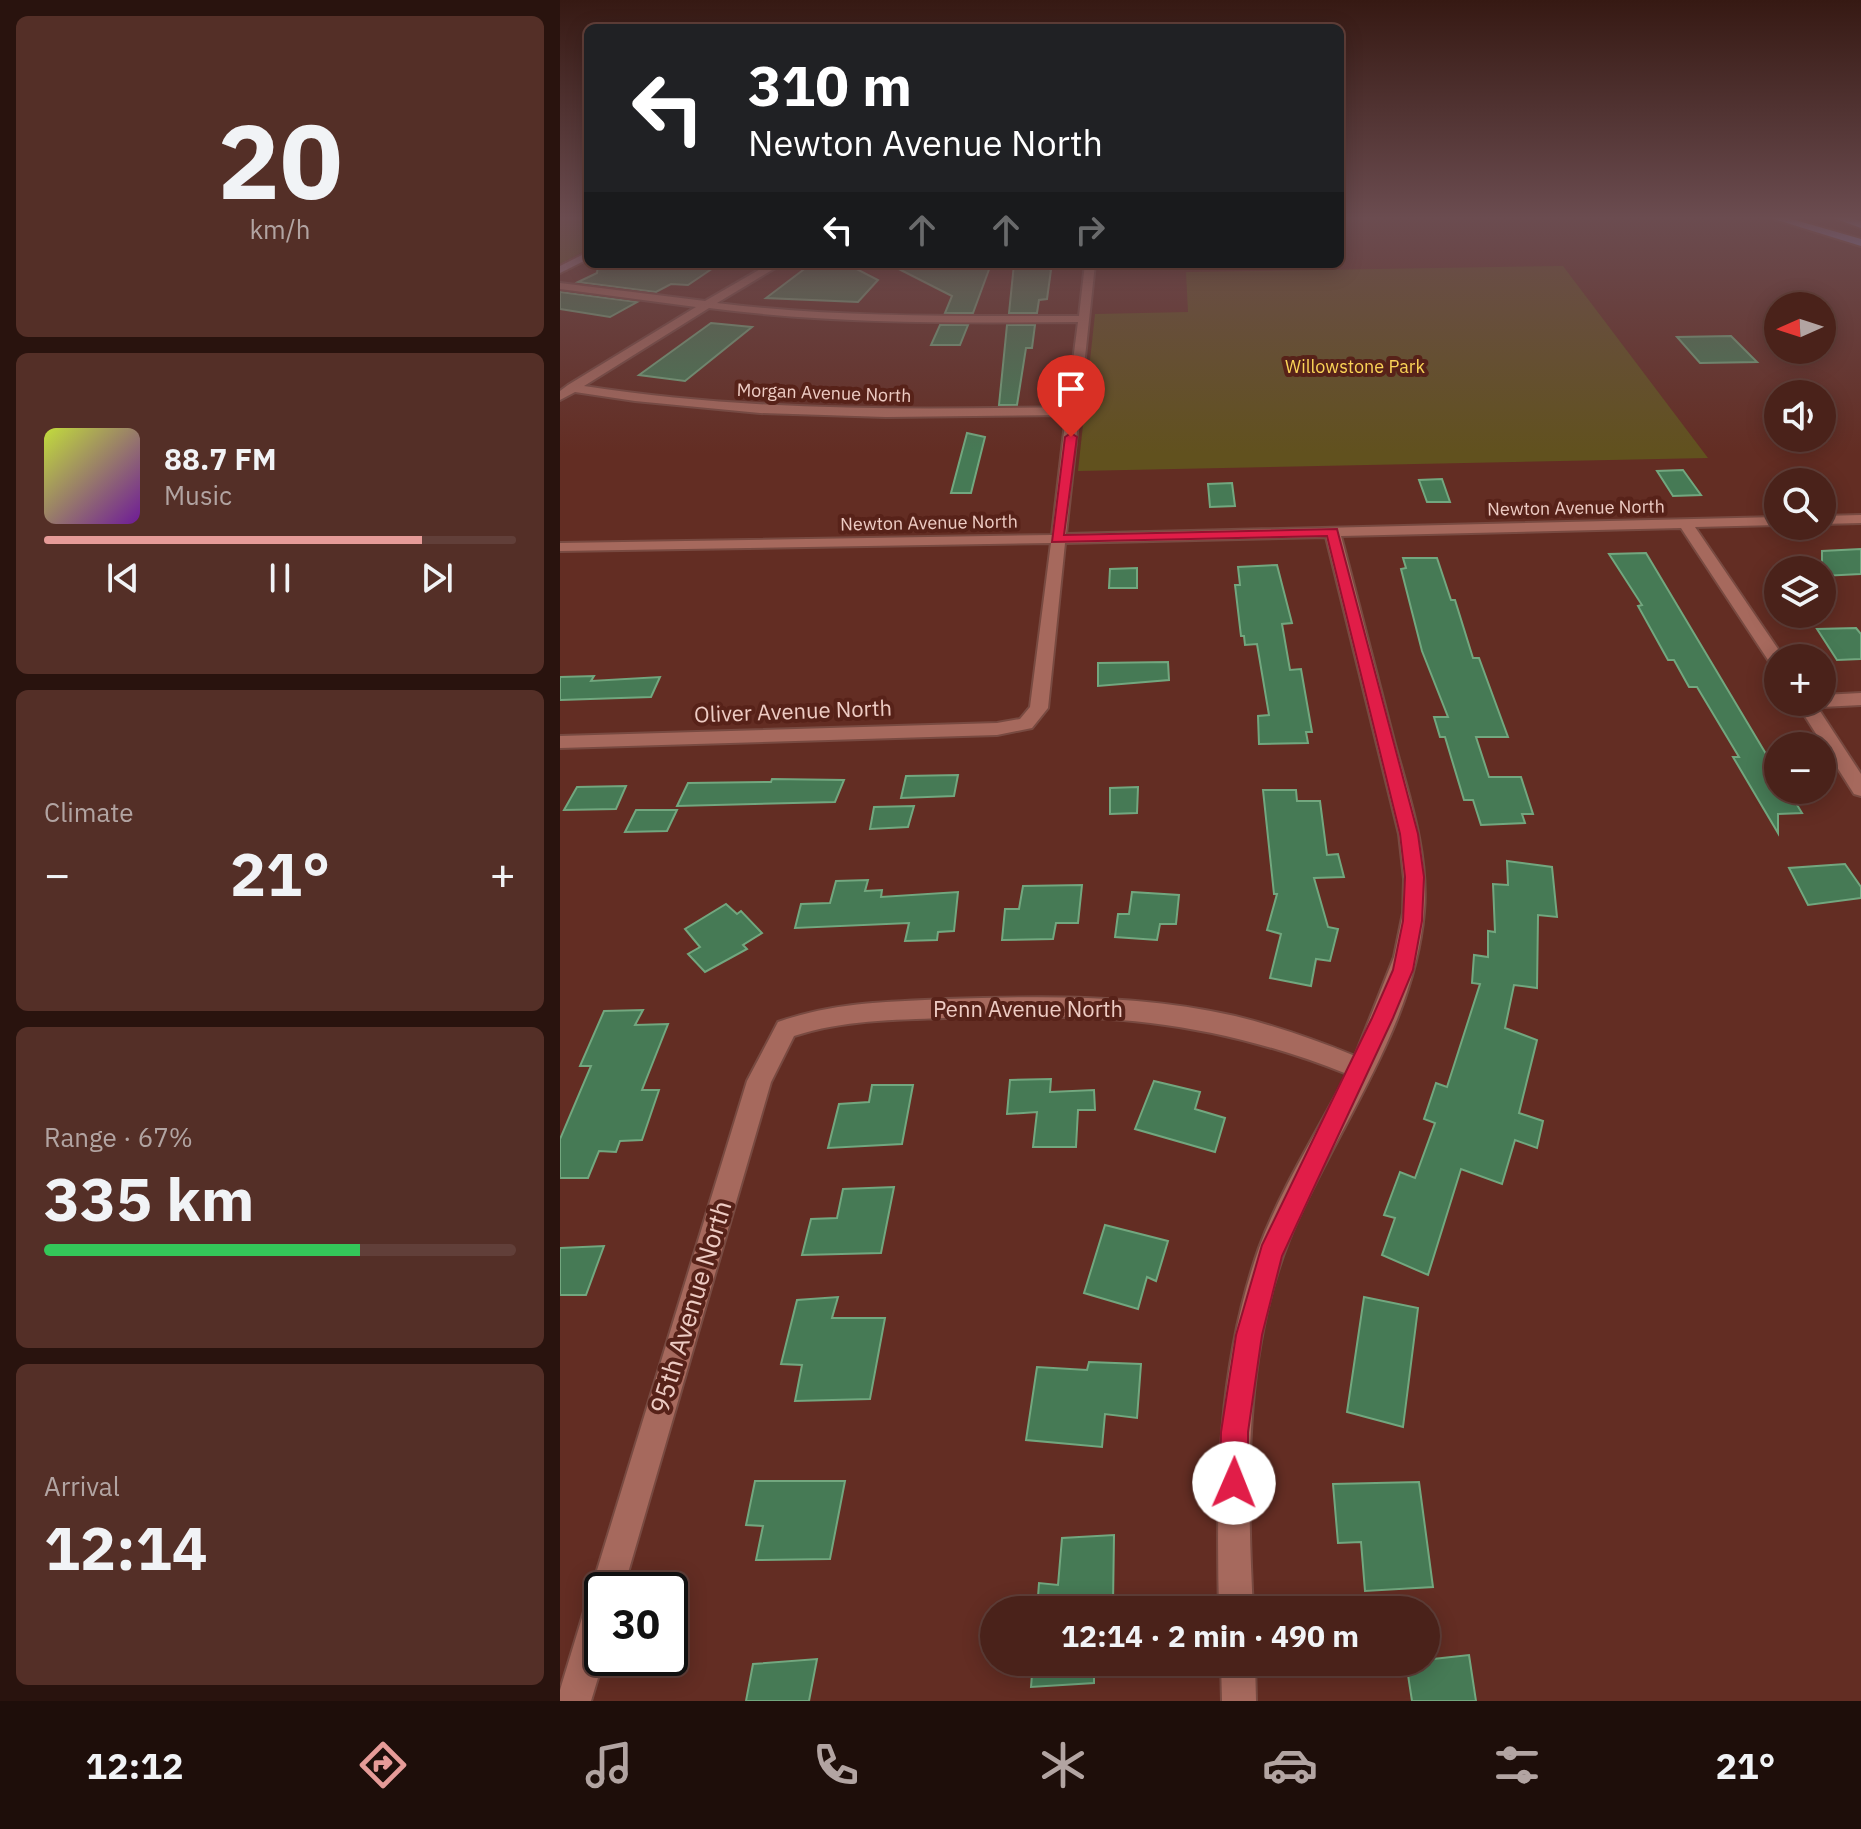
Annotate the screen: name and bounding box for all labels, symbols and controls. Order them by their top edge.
text: 310 m [748,49,912,121]
icon: left [616,56,720,160]
text: 20 [218,92,342,228]
text: Newton Avenue North [748,119,1103,166]
icon: left [816,208,860,252]
icon: ahead [900,208,944,252]
icon: ahead [984,208,1028,252]
icon: right [1068,208,1112,252]
text: km/h [249,212,311,246]
north arrow [1764,292,1836,364]
map controls [1764,292,1836,804]
pin [1037,355,1105,437]
park label: Willowstone Park [1285,355,1425,378]
icon: arrive [1049,367,1093,411]
street label: Morgan Avenue North [736,378,912,407]
button: sound [1764,380,1836,452]
text: 88.7 FM [164,439,277,478]
button: search [1764,468,1836,540]
text: Music [164,478,232,512]
street label: Newton Avenue North [1487,494,1665,521]
street label: Newton Avenue North [840,509,1018,536]
icon: previous [101,556,145,600]
icon: pause [258,556,302,600]
icon: next [415,556,459,600]
button: layers [1764,556,1836,628]
button: + [1764,644,1836,716]
street label: Oliver Avenue North [694,693,892,728]
button: − [1764,732,1836,804]
text: Climate [44,795,134,829]
text: 21° [230,834,330,913]
text: − [44,845,70,902]
text: + [490,845,516,902]
street label: Penn Avenue North [933,994,1123,1023]
text: Range · 67% [44,1120,193,1154]
text: 335 km [44,1159,254,1238]
street label: 95th Avenue North [642,1196,739,1417]
position arrow [1192,1441,1276,1525]
text: Arrival [44,1469,120,1503]
text: 12:14 [44,1508,208,1587]
speed limit sign: 30 [584,1572,688,1676]
text: 12:14 · 2 min · 490 m [1061,1616,1359,1655]
icon: directions [355,1737,411,1793]
icon: music [581,1737,637,1793]
icon: phone [808,1737,864,1793]
icon: climate [1035,1737,1091,1793]
icon: car [1262,1737,1318,1793]
icon: filters [1489,1737,1545,1793]
text: 12:12 [85,1742,184,1789]
text: 21° [1715,1742,1776,1789]

